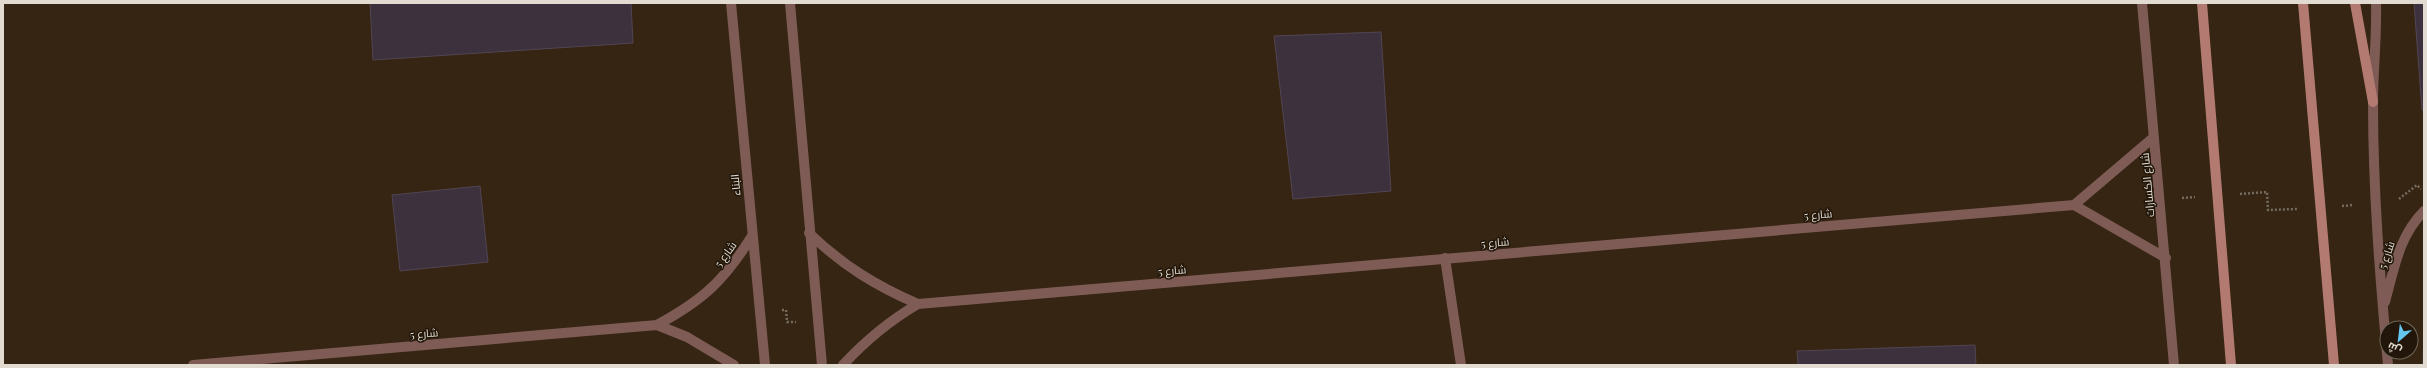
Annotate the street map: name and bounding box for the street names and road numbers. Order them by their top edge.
street label: شارع الكسارات [2137,152,2158,218]
street label: البناء [727,174,743,196]
street label: شارع 5 [1803,205,1833,224]
street label: شارع 5 [1480,233,1510,252]
street label: شارع 5 [711,238,740,271]
street label: شارع 5 [2374,239,2399,271]
street label: شارع 5 [1157,261,1187,280]
street label: شارع 5 [409,324,439,343]

